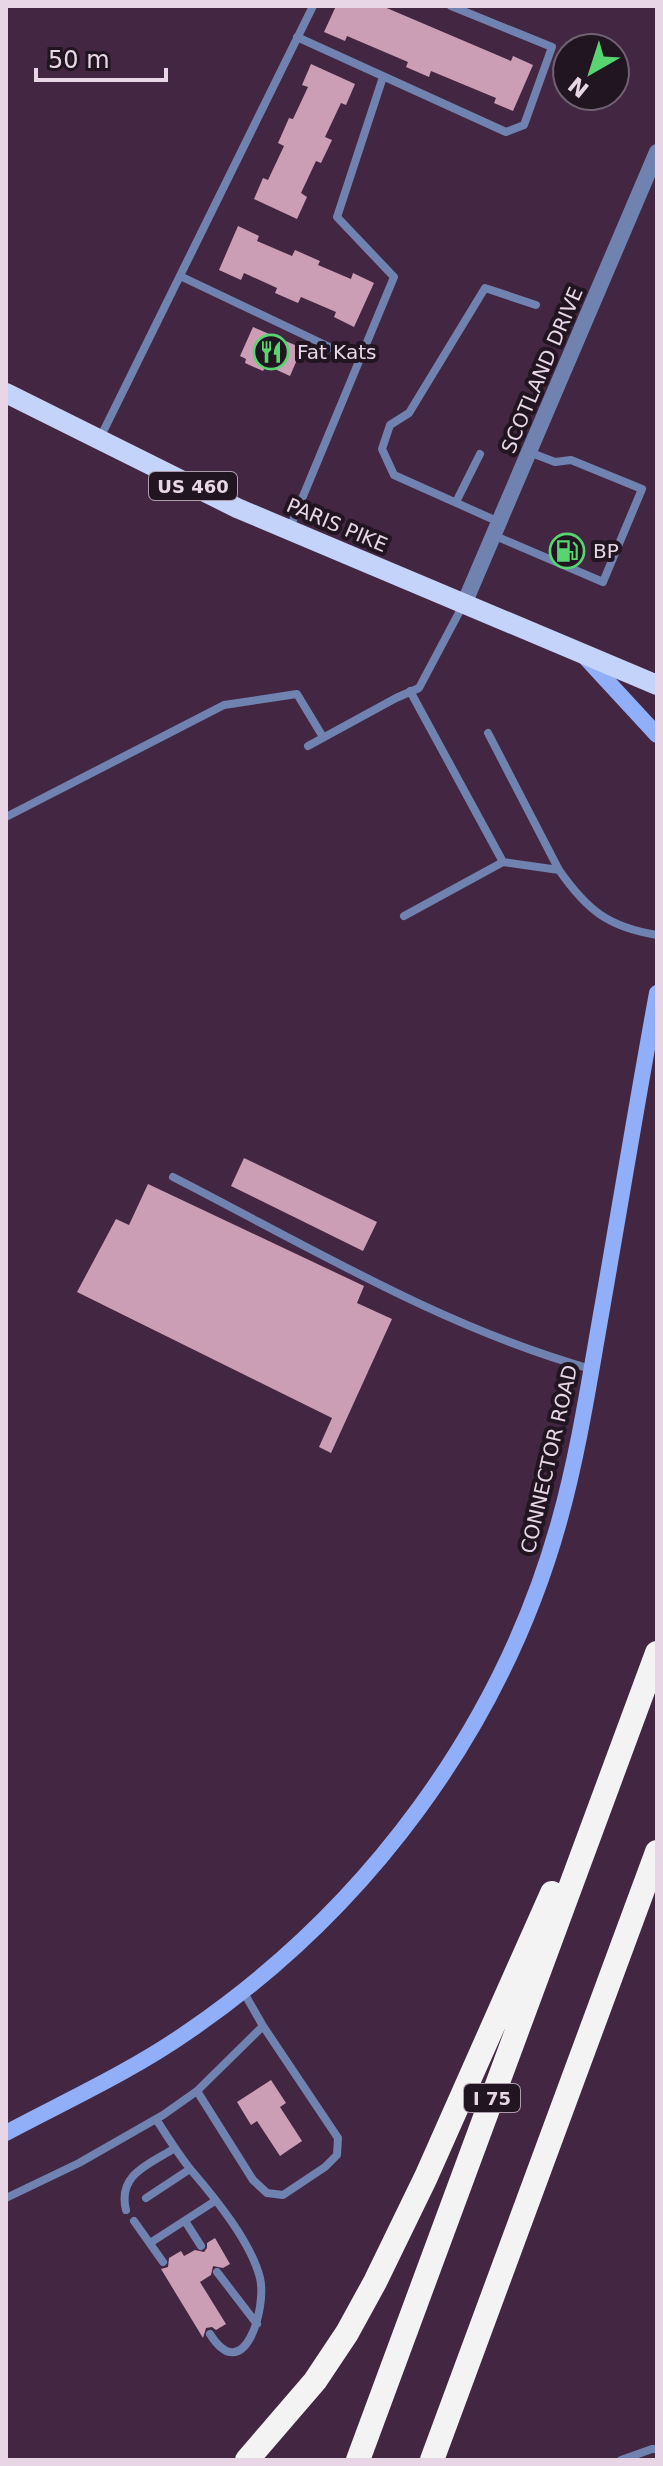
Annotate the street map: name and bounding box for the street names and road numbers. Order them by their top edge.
street label: SCOTLAND DRIVE [496,283,588,457]
road number: US 460 [149,472,237,500]
street label: PARIS PIKE [283,493,391,557]
street label: CONNECTOR ROAD [516,1362,582,1556]
road number: I 75 [464,2084,520,2112]

